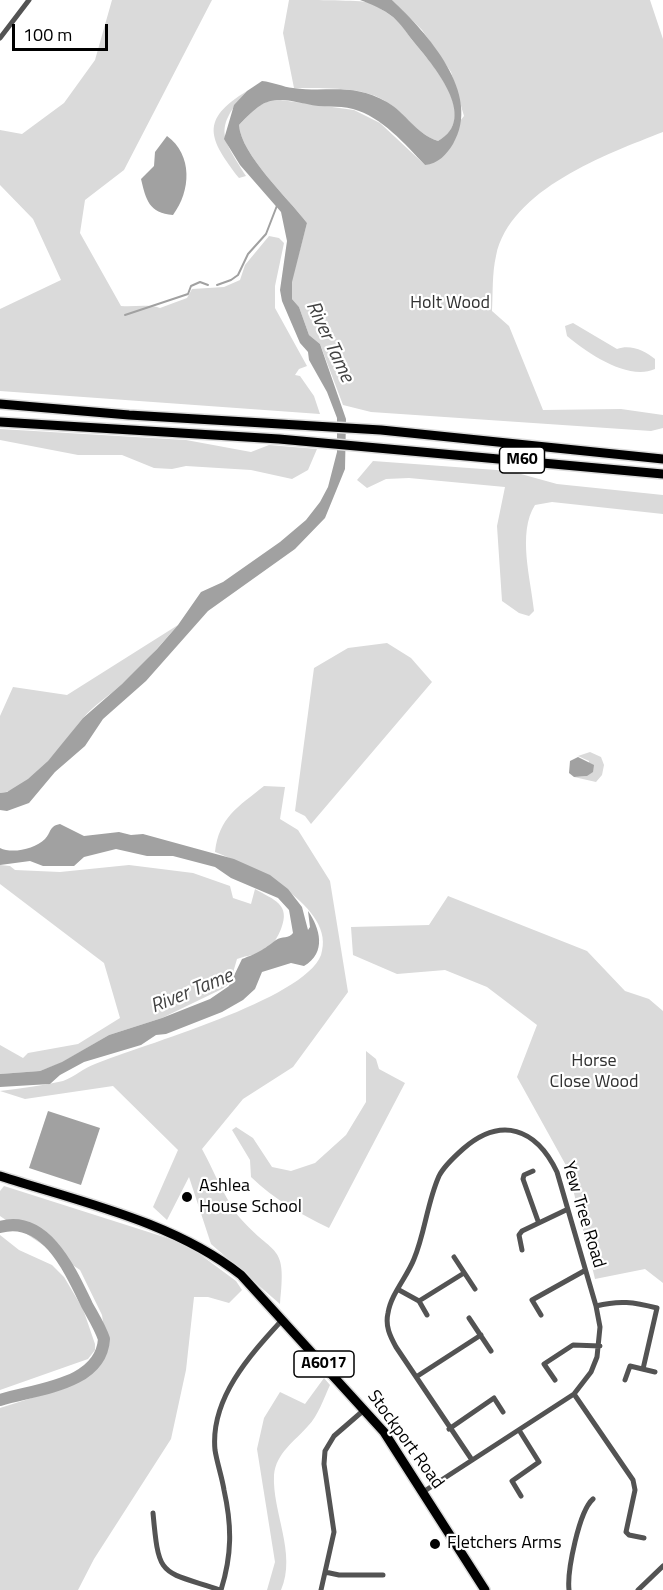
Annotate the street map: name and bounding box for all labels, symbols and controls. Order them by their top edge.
scale bar [15,12,111,50]
text: 100 m [23,21,72,48]
park label: Holt Wood [410,293,490,315]
water label: River Tame [300,298,358,386]
road number: M60 [500,447,544,473]
water label: River Tame [147,965,237,1019]
park label: Horse Close Wood [550,1051,638,1094]
street label: Yew Tree Road [557,1159,609,1271]
place label: Ashlea House School [199,1176,302,1218]
marker: Ashlea House School [180,1190,194,1204]
road number: A6017 [294,1351,354,1377]
street label: Stockport Road [362,1387,448,1493]
place label: Fletchers Arms [447,1533,562,1555]
marker: Fletchers Arms [428,1537,442,1551]

